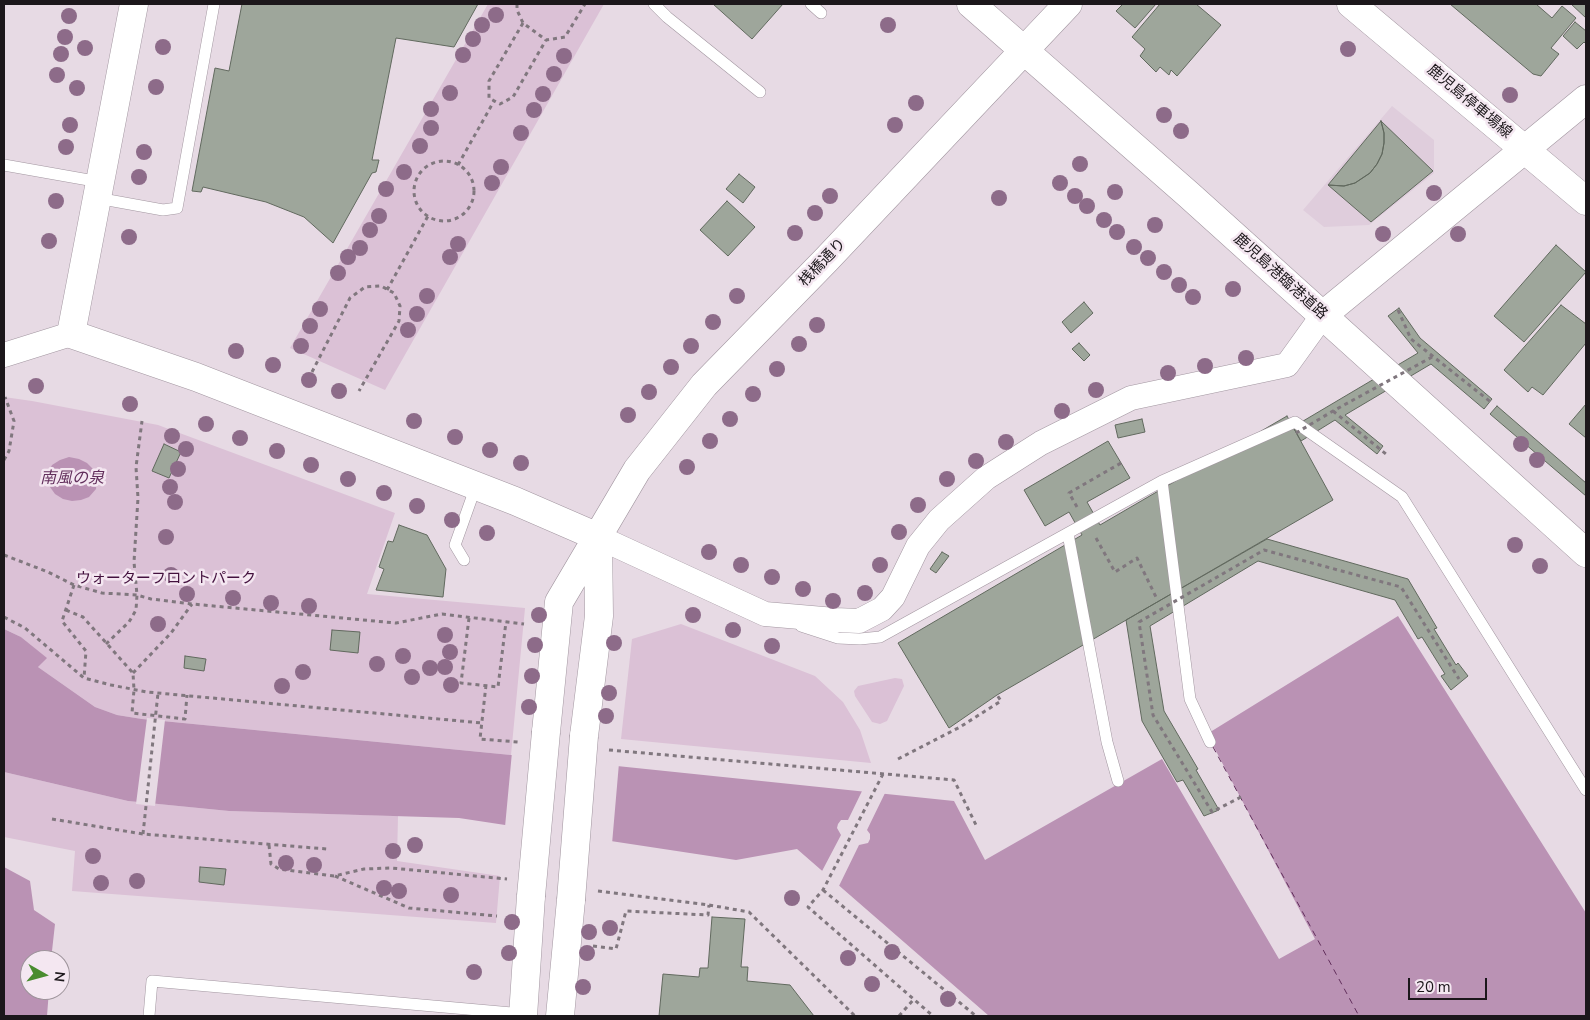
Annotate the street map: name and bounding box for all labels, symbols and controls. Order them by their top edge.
street label: 鹿児島停車場線 [1423,61,1515,143]
street label: 鹿児島港臨港道路 [1229,230,1331,324]
street label: 桟橋通り [796,235,850,291]
water label: 南風の泉 [40,469,104,489]
park label: ウォーターフロントパーク [76,570,256,588]
north arrow [20,950,70,1000]
scale bar [1410,968,1489,1000]
text: N [49,970,69,983]
text: 20 m [1416,977,1451,997]

